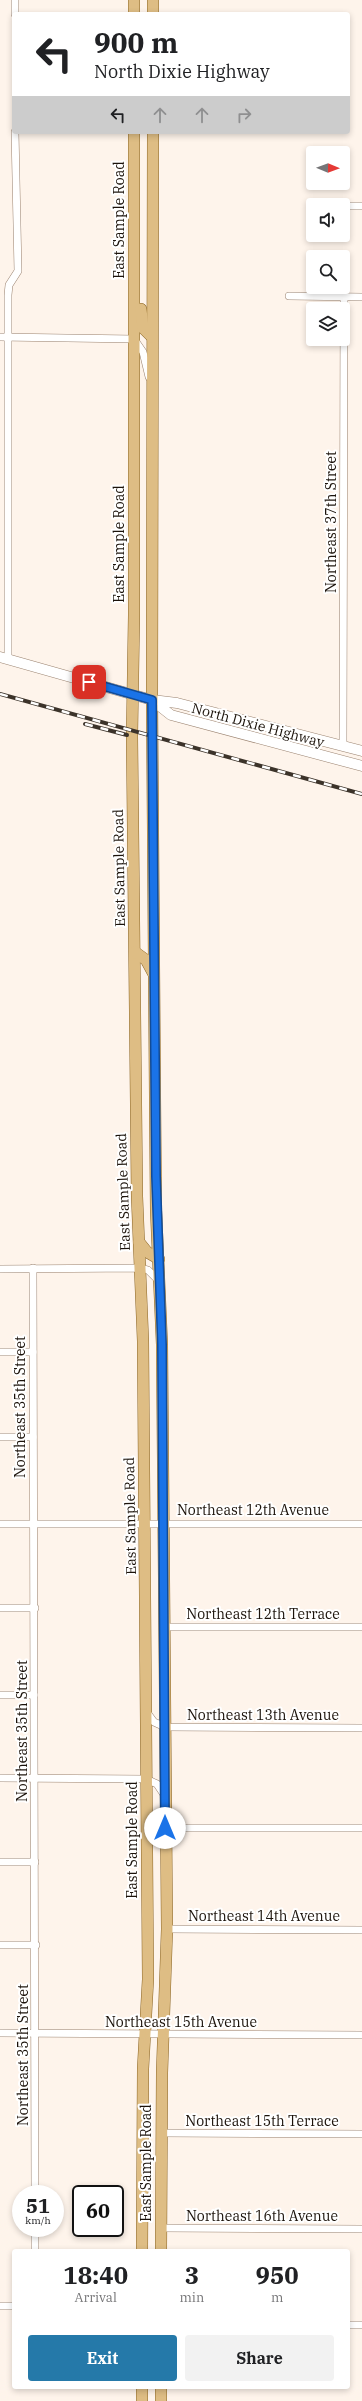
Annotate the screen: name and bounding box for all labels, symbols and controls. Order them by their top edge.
text: 900 m [94,24,178,61]
icon: left [28,28,80,80]
text: North Dixie Highway [94,60,270,83]
icon: left [107,104,129,126]
icon: ahead [149,104,171,126]
icon: ahead [191,104,213,126]
icon: right [233,104,255,126]
north arrow [306,146,350,190]
map controls [306,146,350,346]
street label: East Sample Road [110,161,128,279]
button: sound [306,198,350,242]
button: search [306,250,350,294]
button: layers [306,302,350,346]
street label: Northeast 37th Street [322,451,340,593]
street label: East Sample Road [110,485,128,603]
pin [72,665,106,699]
icon: arrive [78,671,100,693]
street label: North Dixie Highway [190,699,327,752]
street label: East Sample Road [109,809,129,927]
street label: East Sample Road [112,1132,134,1251]
street label: Northeast 35th Street [11,1336,29,1478]
street label: East Sample Road [120,1457,140,1575]
street label: Northeast 12th Avenue [177,1501,329,1519]
street label: Northeast 12th Terrace [186,1605,340,1623]
street label: Northeast 35th Street [13,1660,31,1802]
street label: Northeast 13th Avenue [187,1706,339,1724]
street label: East Sample Road [123,1781,141,1899]
position arrow [144,1807,186,1849]
street label: Northeast 14th Avenue [188,1907,340,1925]
street label: Northeast 35th Street [14,1984,32,2126]
street label: Northeast 15th Avenue [105,2013,257,2031]
street label: East Sample Road [137,2104,155,2222]
street label: Northeast 15th Terrace [185,2112,339,2130]
speed limit sign: 60 [72,2185,124,2237]
text: 51 [26,2192,50,2219]
street label: Northeast 16th Avenue [186,2207,338,2225]
text: km/h [25,2214,51,2227]
text: 18:40 [63,2259,128,2291]
text: 3 [185,2259,199,2291]
text: 950 [256,2259,299,2291]
text: Arrival [75,2289,117,2306]
text: min [179,2289,204,2306]
text: m [271,2289,283,2306]
button: Exit [28,2335,177,2381]
button: Share [185,2335,334,2381]

